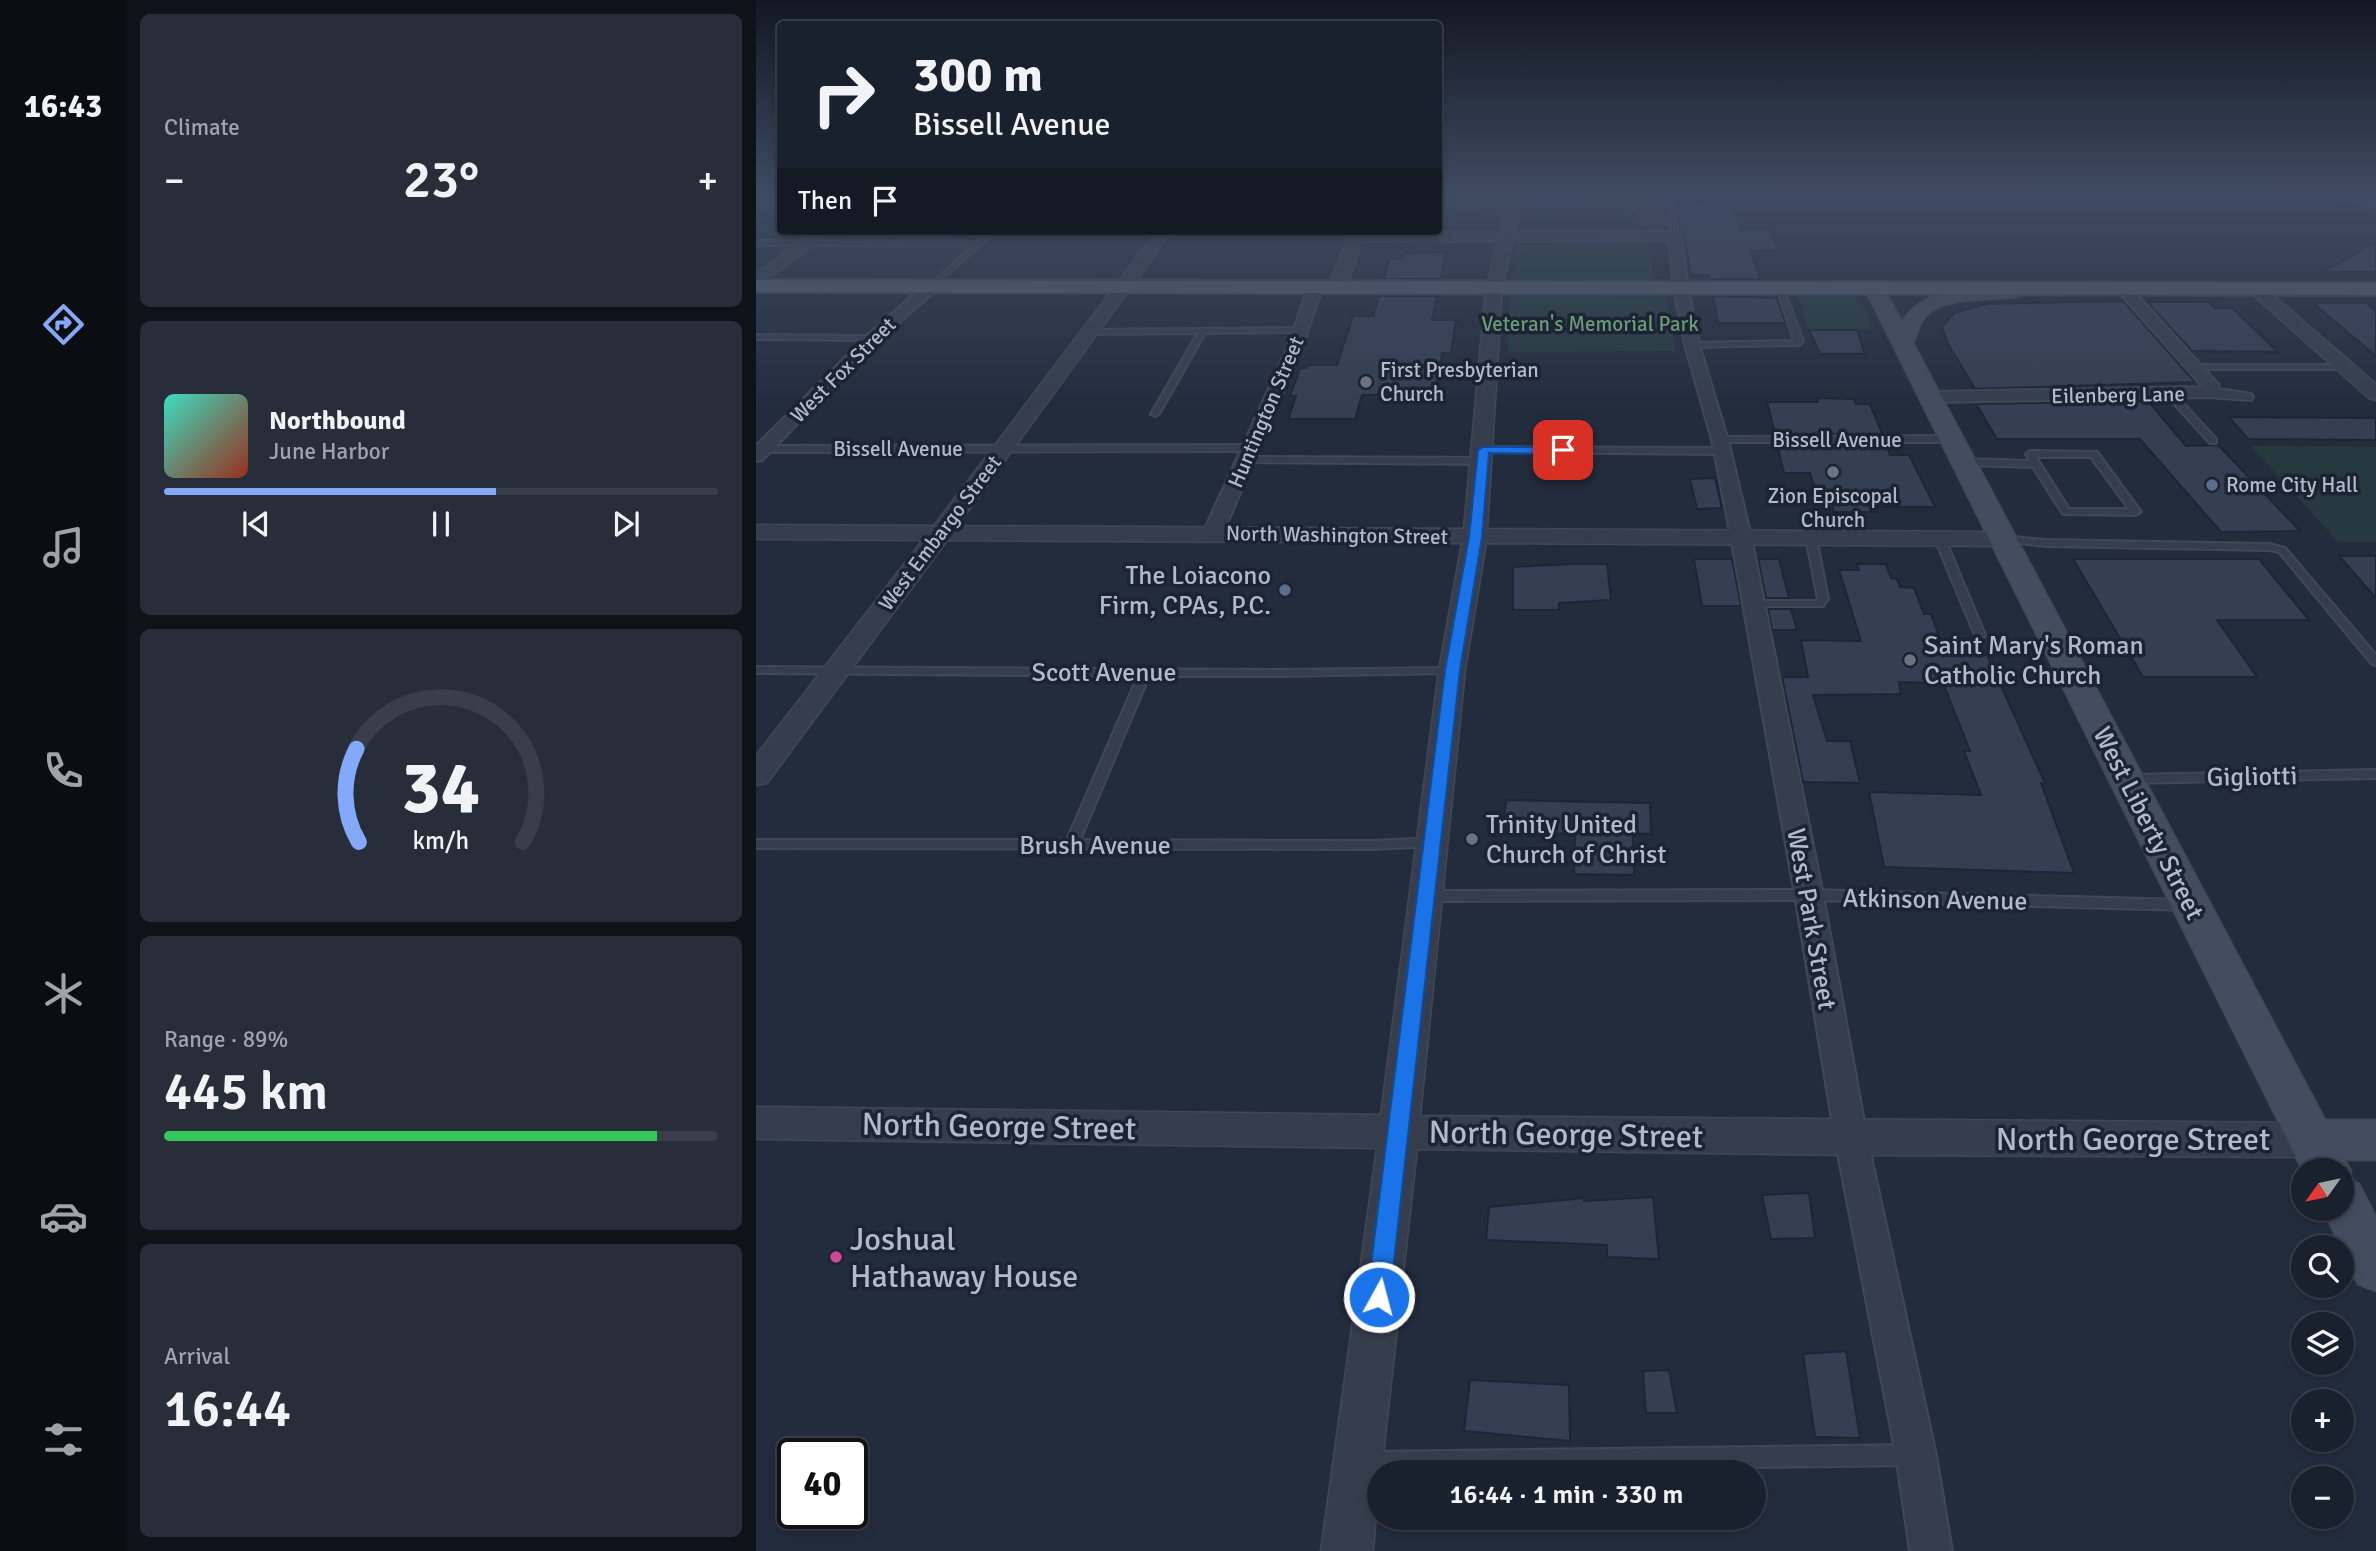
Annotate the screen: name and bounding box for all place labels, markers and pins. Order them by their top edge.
place label: First Presbyterian Church [1380,357,1539,407]
marker: First Presbyterian Church [1358,374,1374,390]
pin [1533,420,1593,480]
marker: Zion Episcopal Church [1825,464,1841,480]
place label: Rome City Hall [2226,472,2358,498]
marker: Rome City Hall [2204,477,2220,493]
place label: Zion Episcopal Church [1767,483,1899,533]
place label: The Loiacono Firm, CPAs, P.C. [1099,560,1271,622]
marker: The Loiacono Firm, CPAs, P.C. [1277,582,1293,598]
place label: Saint Mary's Roman Catholic Church [1924,630,2144,692]
marker: Saint Mary's Roman Catholic Church [1902,652,1918,668]
place label: Trinity United Church of Christ [1486,809,1666,871]
marker: Trinity United Church of Christ [1464,831,1480,847]
place label: Joshual Hathaway House [850,1220,1078,1296]
marker: Joshual Hathaway House [828,1249,844,1265]

